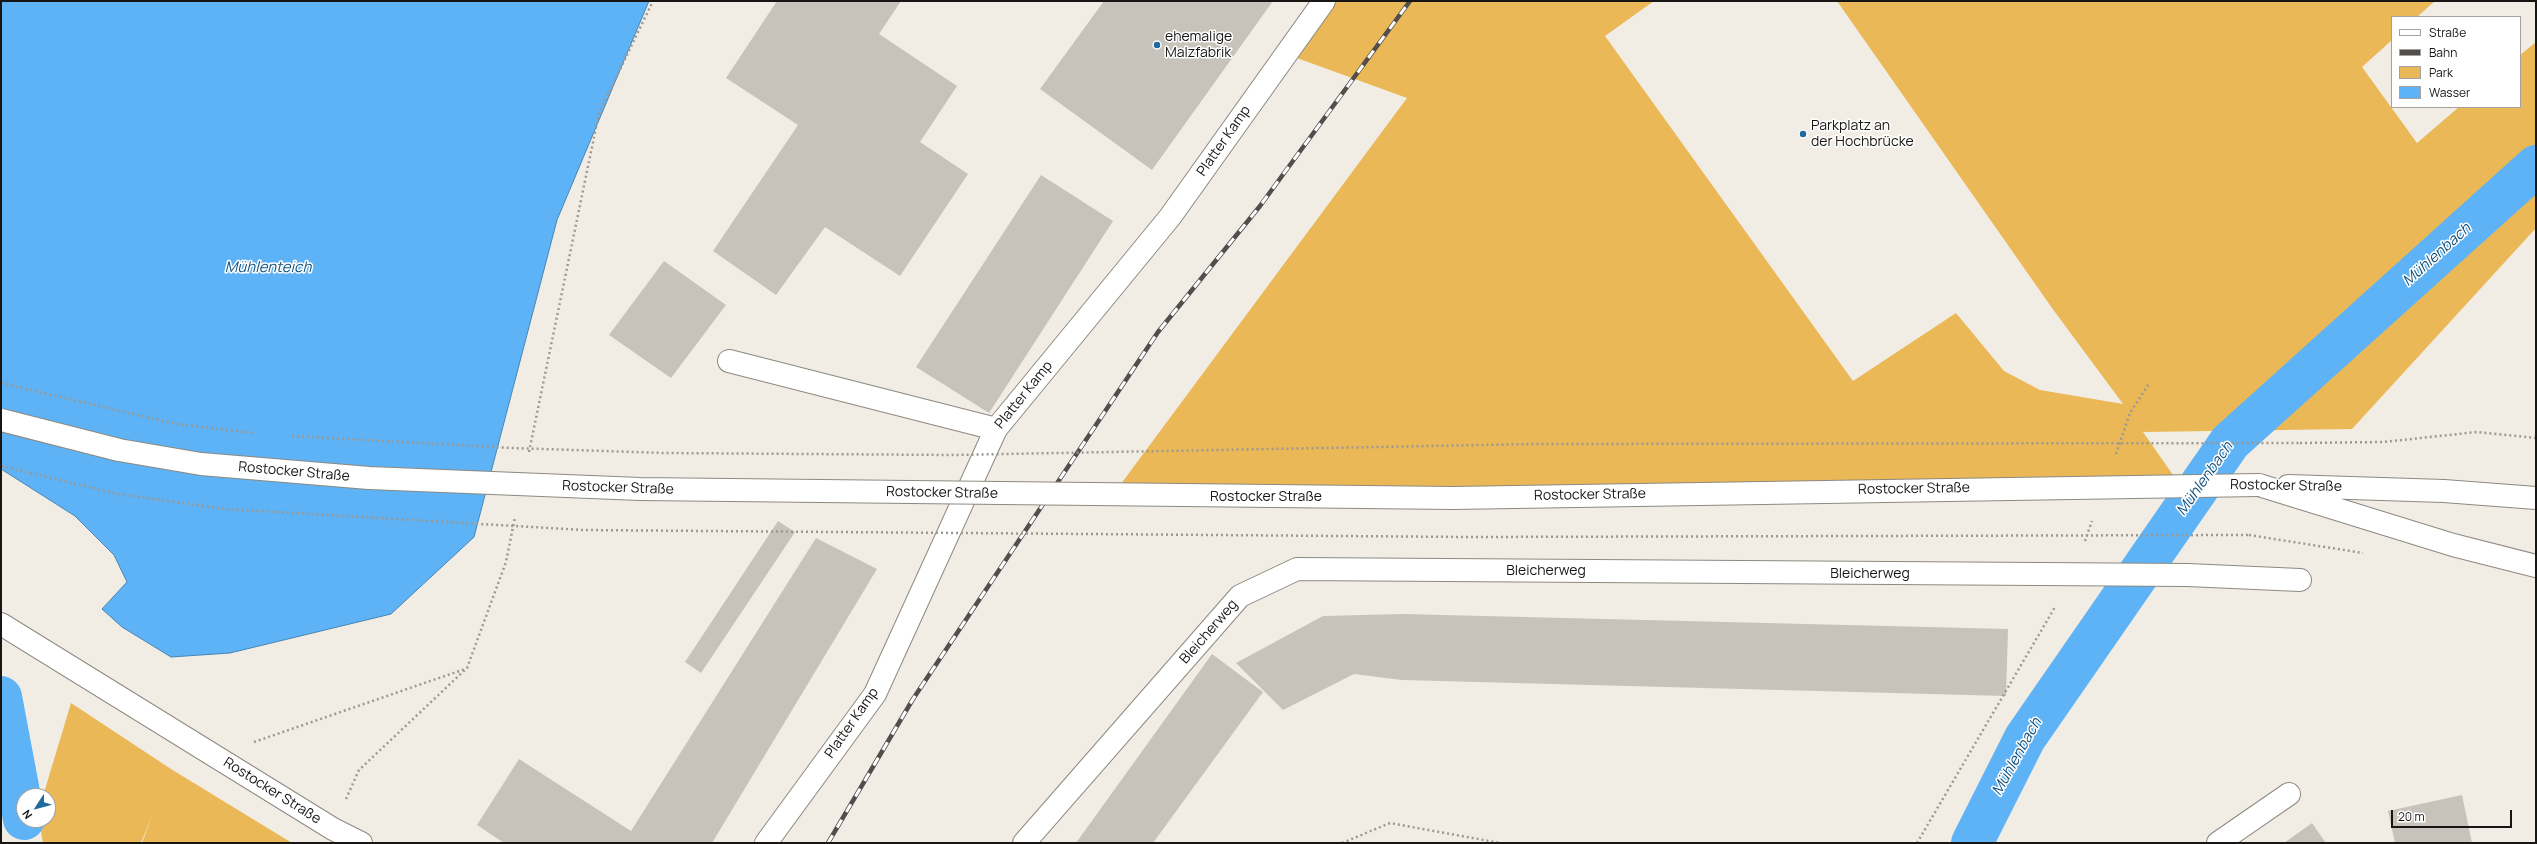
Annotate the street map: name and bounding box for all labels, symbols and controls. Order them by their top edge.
legend [2391,16,2521,108]
text: Straße [2429,24,2466,41]
place label: ehemalige Malzfabrik [1165,29,1232,62]
marker: ehemalige Malzfabrik [1152,40,1162,50]
text: Bahn [2429,44,2457,61]
text: Park [2429,64,2453,81]
text: Wasser [2429,84,2470,101]
street label: Platter Kamp [1194,103,1254,179]
place label: Parkplatz an der Hochbrücke [1811,118,1914,150]
marker: Parkplatz an der Hochbrücke [1798,129,1808,139]
water label: Mühlenbach [2399,220,2475,290]
water label: Mühlenteich [225,259,311,277]
street label: Platter Kamp [992,358,1056,432]
water label: Mühlenbach [2173,439,2237,519]
street label: Rostocker Straße [238,459,350,485]
street label: Rostocker Straße [2230,477,2342,495]
street label: Rostocker Straße [562,478,674,498]
street label: Rostocker Straße [1858,480,1970,498]
street label: Rostocker Straße [886,484,998,502]
street label: Rostocker Straße [1534,486,1646,504]
street label: Rostocker Straße [1210,489,1322,505]
street label: Bleicherweg [1506,563,1586,579]
street label: Bleicherweg [1830,566,1910,582]
street label: Bleicherweg [1177,596,1241,668]
street label: Platter Kamp [822,685,882,761]
water label: Mühlenbach [1988,715,2046,799]
street label: Rostocker Straße [220,754,324,828]
north arrow [16,788,56,828]
scale bar [2393,802,2514,828]
text: N [18,807,35,822]
text: 20 m [2398,808,2425,825]

